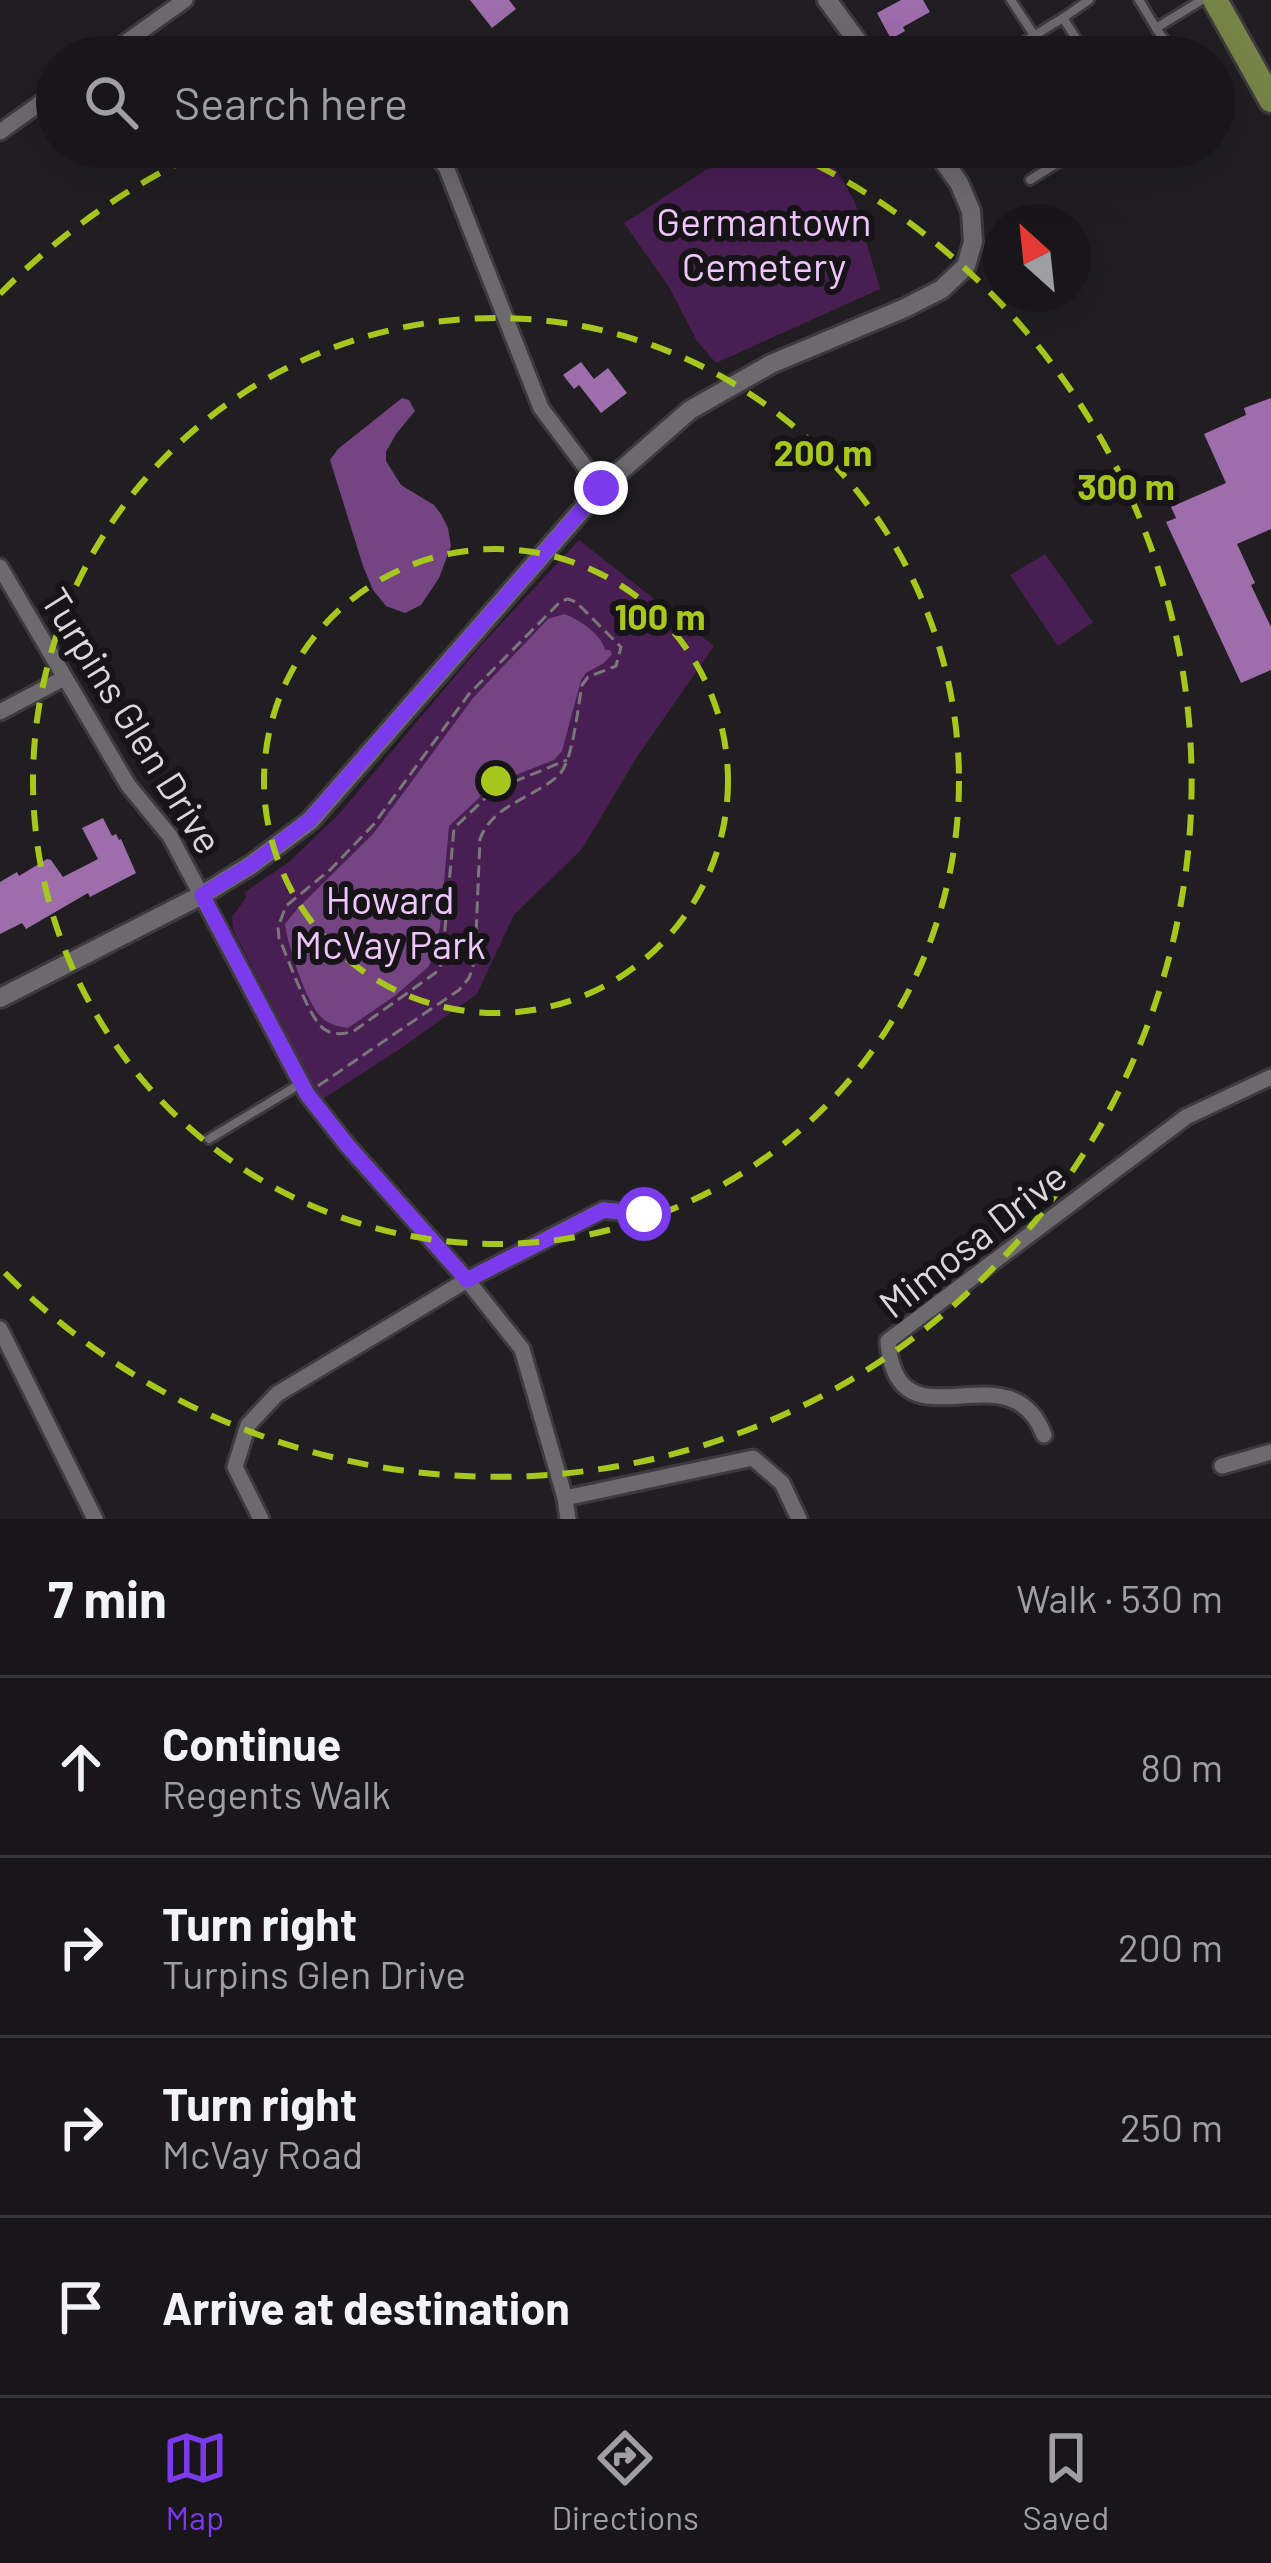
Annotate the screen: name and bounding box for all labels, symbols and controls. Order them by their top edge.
search box [36,36,1235,168]
icon: search [78,69,144,135]
text: Search here [174,75,408,129]
park label: Germantown Cemetery [656,197,872,289]
north arrow [983,204,1091,312]
text: 200 m [774,430,872,473]
route end [574,461,628,515]
text: 300 m [1077,464,1175,507]
street label: Turpins Glen Drive [33,579,233,861]
text: 100 m [614,594,706,637]
centre of rings [475,760,517,802]
park label: Howard McVay Park [294,875,486,967]
street label: Mimosa Drive [869,1151,1075,1327]
route start [617,1187,671,1241]
text: 7 min [48,1567,167,1628]
text: Walk · 530 m [1016,1574,1223,1621]
text: Continue [162,1716,341,1770]
icon: ahead [48,1734,114,1800]
text: 80 m [1141,1743,1223,1790]
text: Regents Walk [162,1770,391,1817]
text: Turn right [162,1896,357,1950]
icon: right [48,1914,114,1980]
text: 200 m [1118,1923,1223,1970]
text: Turpins Glen Drive [162,1950,466,1997]
text: Turn right [162,2076,357,2130]
icon: right [48,2094,114,2160]
text: 250 m [1120,2103,1223,2150]
text: McVay Road [162,2130,363,2177]
icon: arrive [48,2274,114,2340]
text: Arrive at destination [162,2280,570,2334]
tab: Map [162,2425,228,2537]
tab: Directions [551,2425,699,2537]
tab: Saved [1023,2425,1109,2537]

